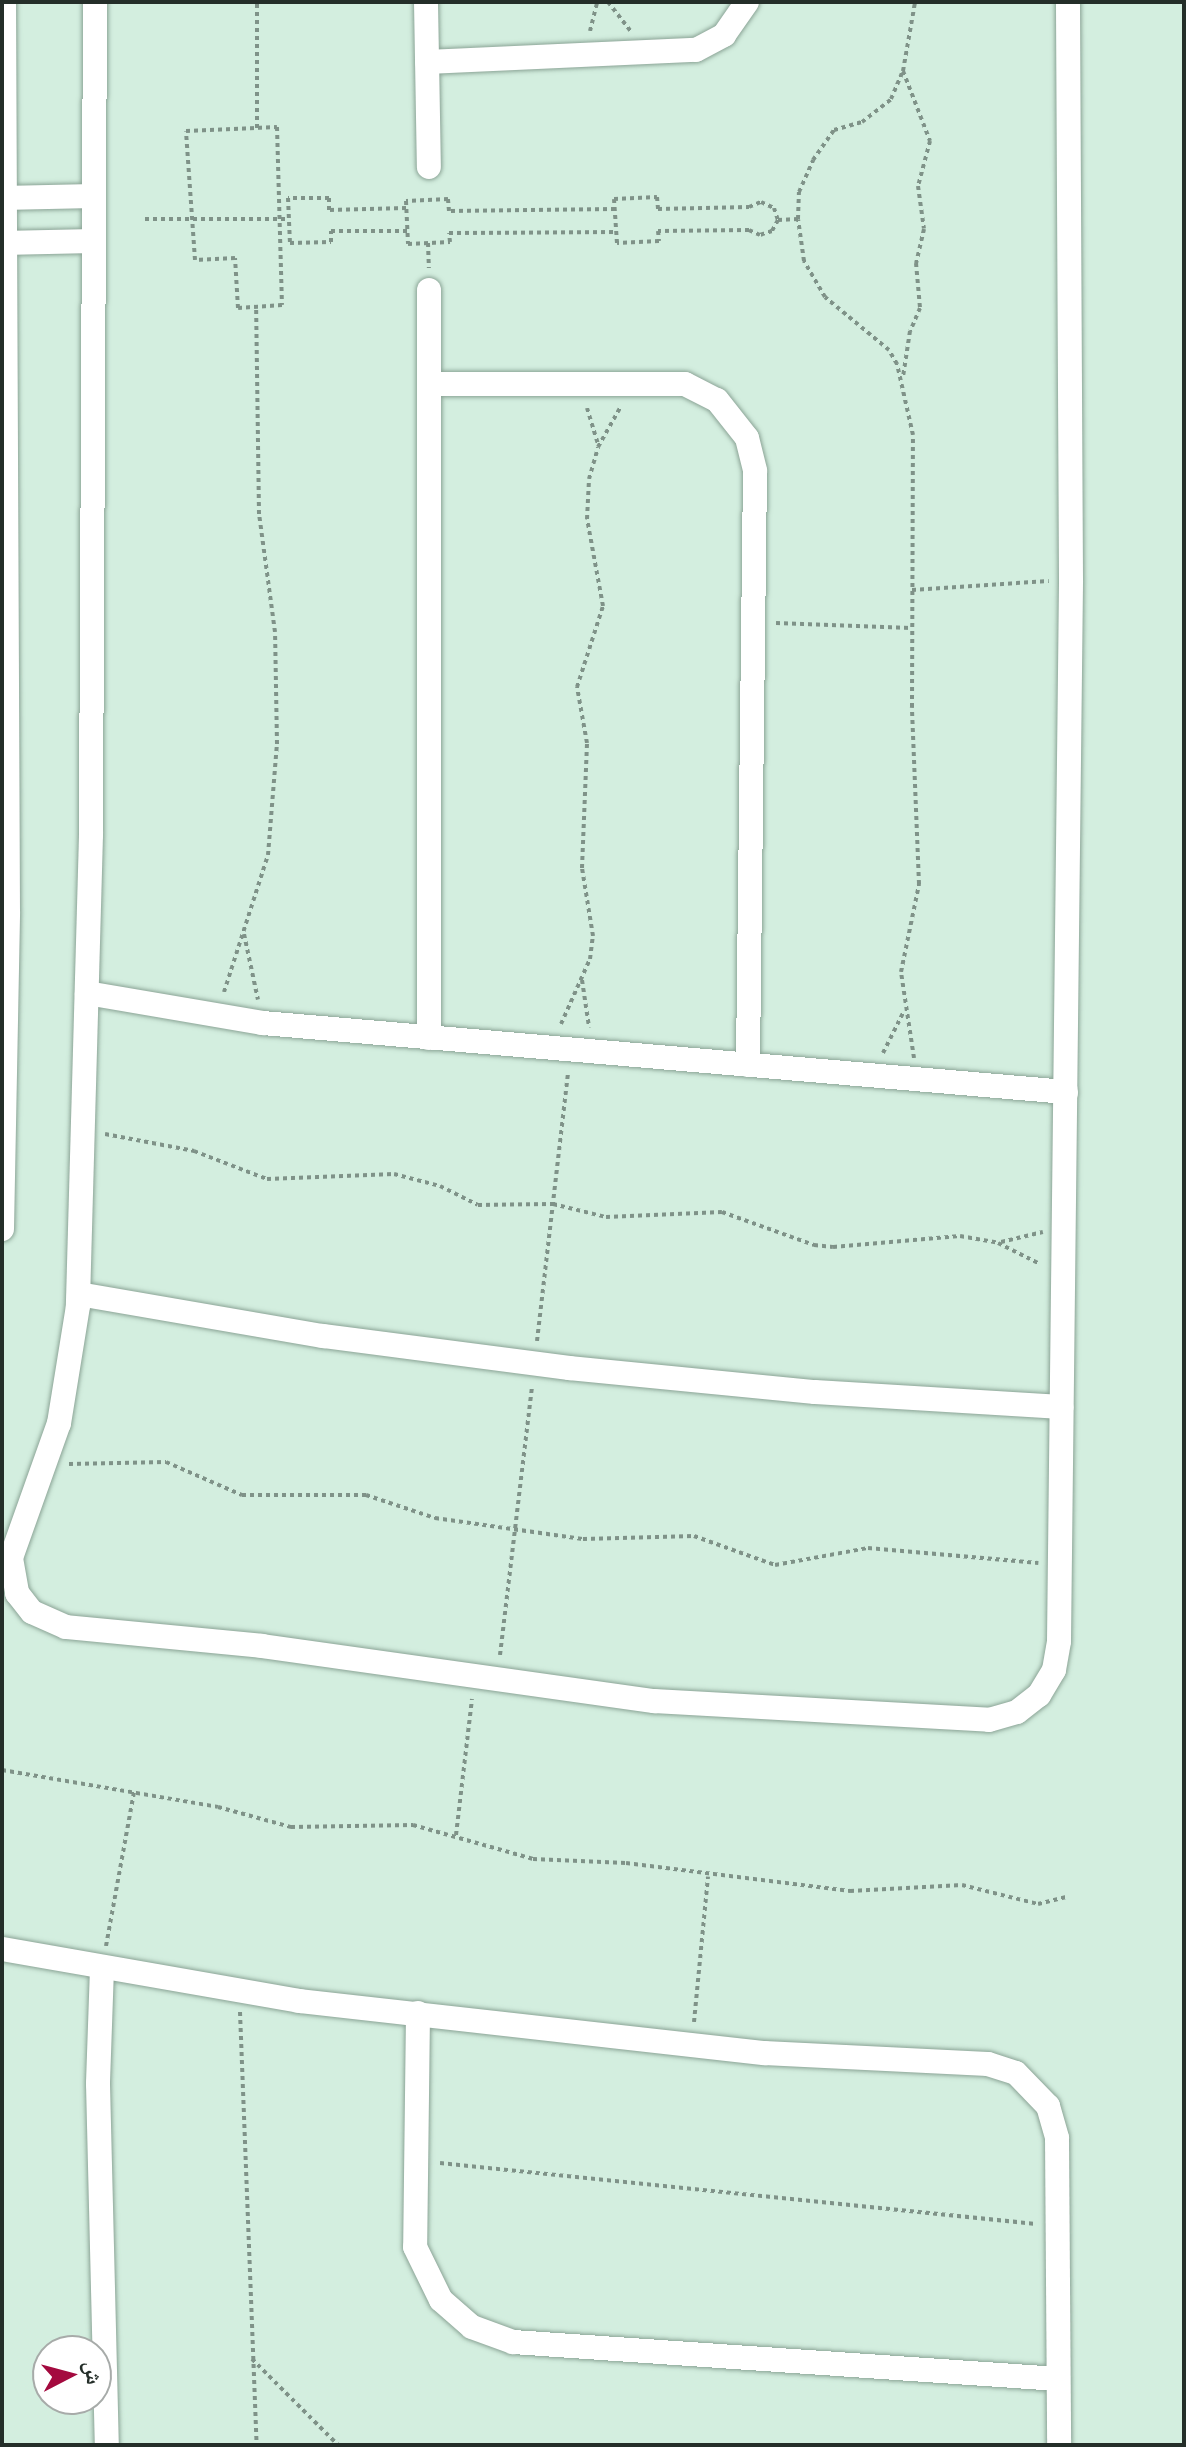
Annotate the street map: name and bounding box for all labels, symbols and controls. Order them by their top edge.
north arrow [32,2335,112,2415]
text: ش [80,2360,109,2386]

